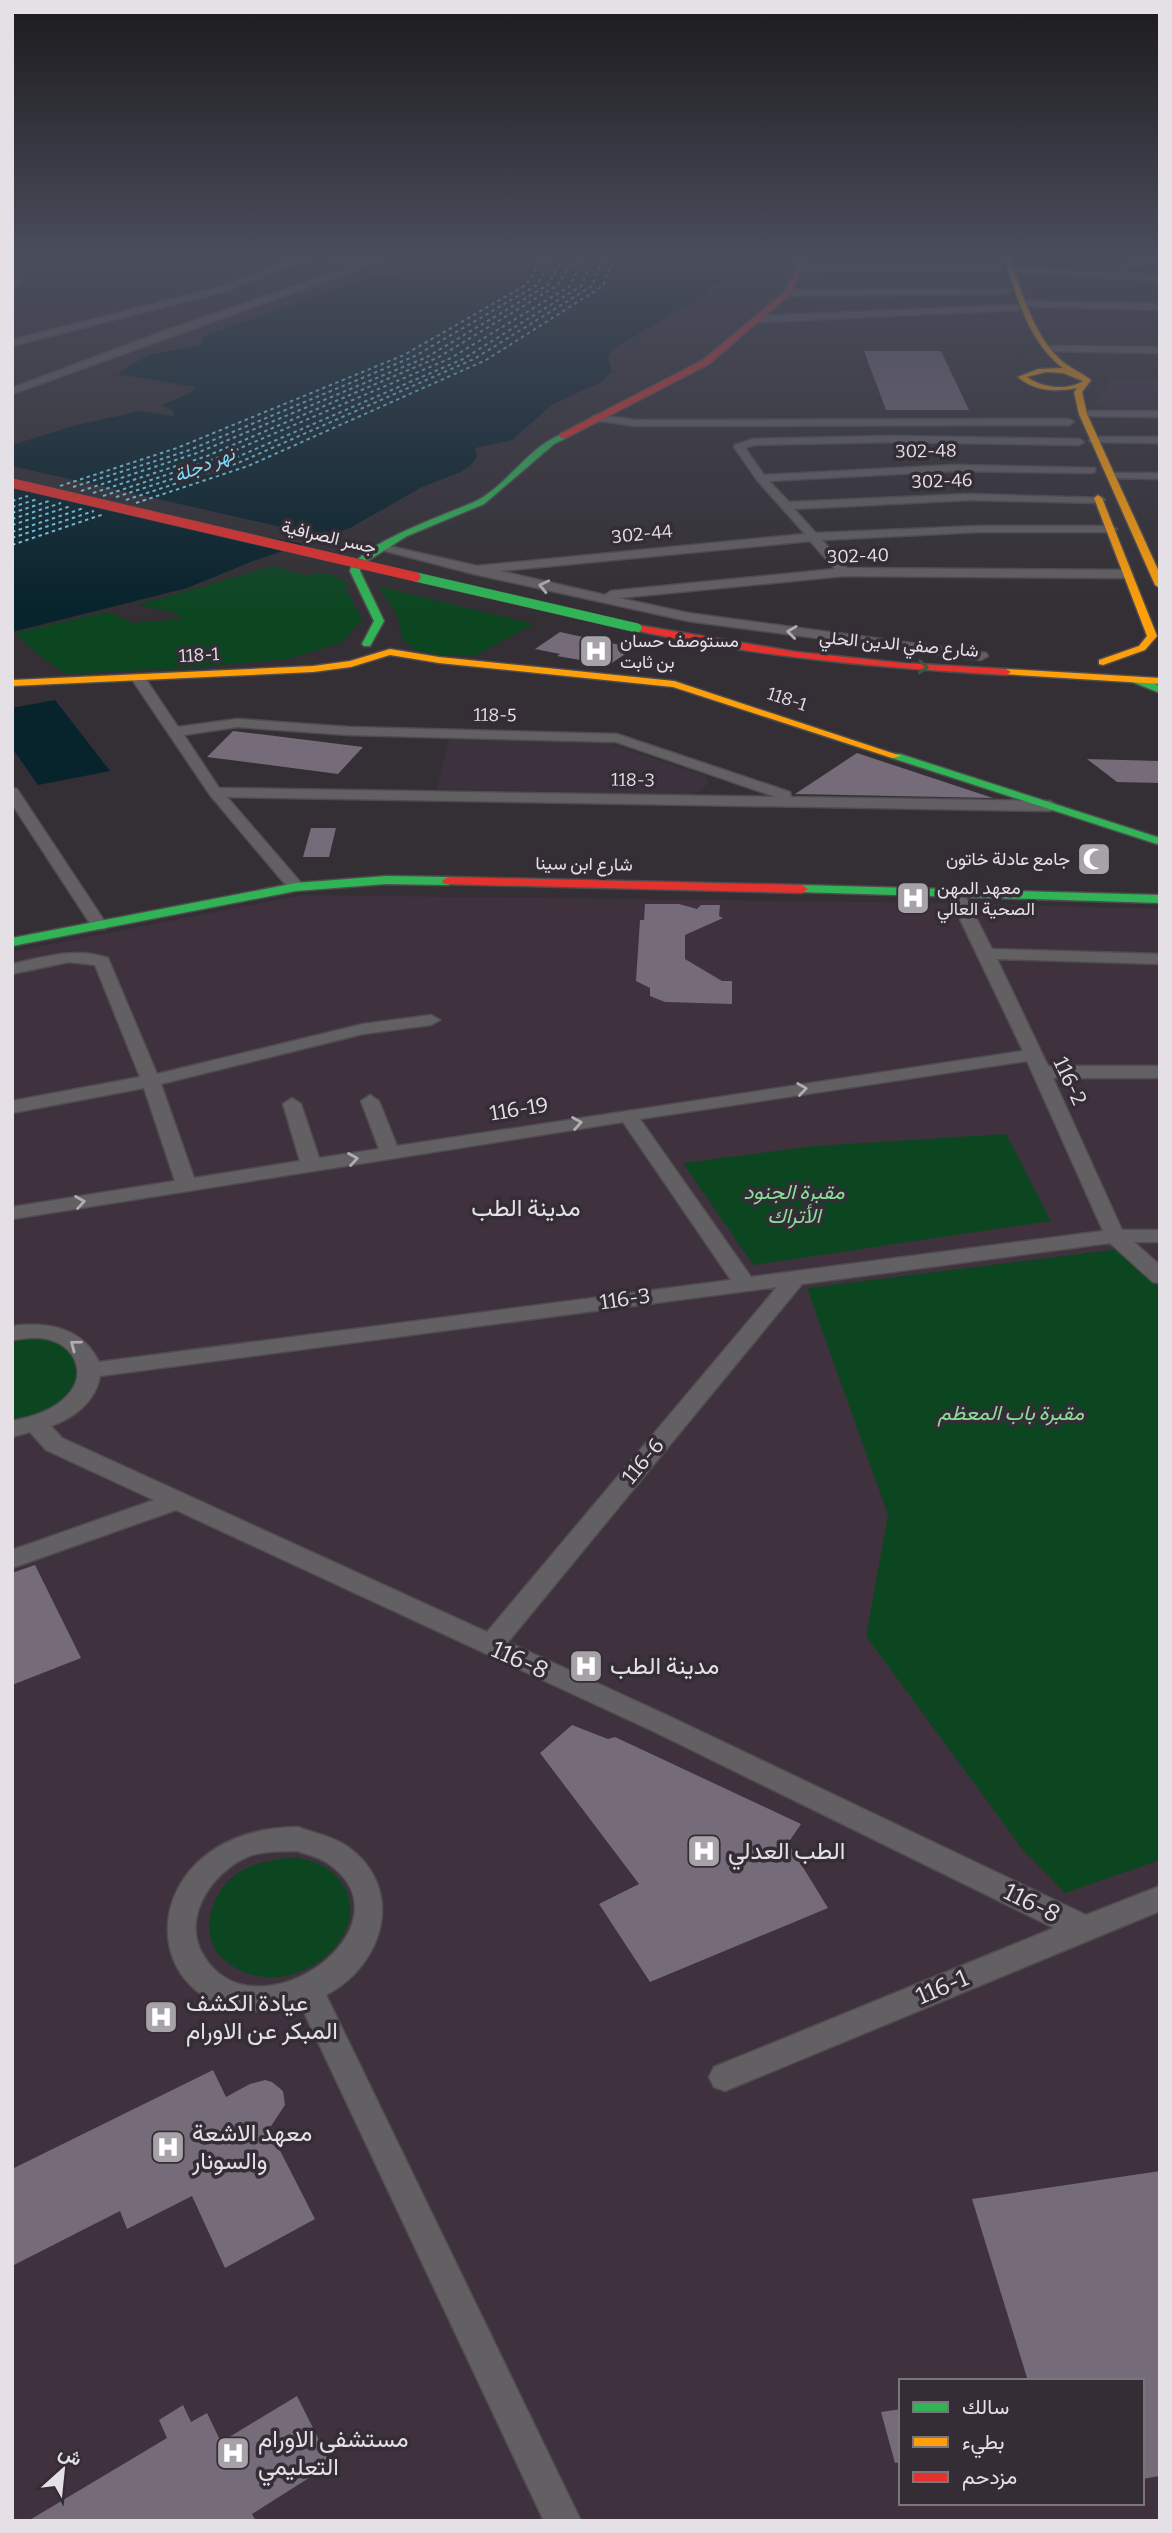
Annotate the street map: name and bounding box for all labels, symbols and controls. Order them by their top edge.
street label: 302-48 [895,439,957,463]
water label: نهر دجلة [170,441,239,487]
street label: 302-46 [911,469,973,493]
street label: جسر الصرافية [279,515,379,559]
street label: 302-44 [611,520,674,548]
street label: 302-40 [827,544,889,568]
one-way arrow [538,580,550,594]
one-way arrow [786,625,798,640]
street label: شارع صفي الدين الحلي [818,626,980,666]
place label: مستوصف حسان بن ثابت [620,630,739,673]
hospital icon: مستوصف حسان بن ثابت [577,632,615,670]
street label: 118-1 [178,643,220,667]
one-way arrow [918,659,929,674]
street label: 118-1 [764,682,810,716]
street label: 118-5 [473,704,517,726]
street label: 118-3 [611,769,655,791]
mosque icon: جامع عادلة خاتون [1075,840,1113,878]
place label: جامع عادلة خاتون [946,848,1070,871]
street label: شارع ابن سينا [535,852,633,877]
place label: معهد المهن الصحية العالي [937,877,1035,924]
hospital icon: معهد المهن الصحية العالي [894,879,932,917]
street label: 116-2 [1048,1053,1092,1109]
one-way arrow [797,1082,808,1097]
street label: 116-19 [488,1092,550,1126]
one-way arrow [572,1116,583,1131]
one-way arrow [347,1152,359,1167]
park label: مقبرة الجنود الأتراك [744,1179,845,1229]
district label: مدينة الطب [471,1194,581,1222]
one-way arrow [74,1195,86,1210]
street label: 116-3 [598,1283,652,1315]
one-way arrow [70,1341,83,1353]
park label: مقبرة باب المعظم [937,1400,1085,1427]
street label: 116-6 [617,1433,669,1489]
street label: 116-8 [487,1635,553,1685]
hospital icon: مدينة الطب [567,1647,605,1685]
place label: مدينة الطب [610,1652,719,1680]
hospital icon: الطب العدلي [685,1832,723,1870]
place label: الطب العدلي [728,1837,845,1870]
street label: 116-8 [999,1877,1065,1929]
street label: 116-1 [912,1964,972,2010]
place label: عيادة الكشف المبكر عن الاورام [186,1989,338,2047]
hospital icon: عيادة الكشف المبكر عن الاورام [142,1998,180,2036]
place label: معهد الاشعة والسونار [191,2119,312,2176]
hospital icon: معهد الاشعة والسونار [149,2128,187,2166]
legend [899,2379,1144,2505]
text: سالك [962,2394,1009,2420]
place label: مستشفى الاورام التعليمي [258,2425,409,2486]
text: بطيء [962,2429,1005,2459]
hospital icon: مستشفى الاورام التعليمي [214,2434,252,2472]
north arrow [28,2435,98,2505]
text: ش [55,2440,86,2471]
text: مزدحم [962,2464,1017,2491]

